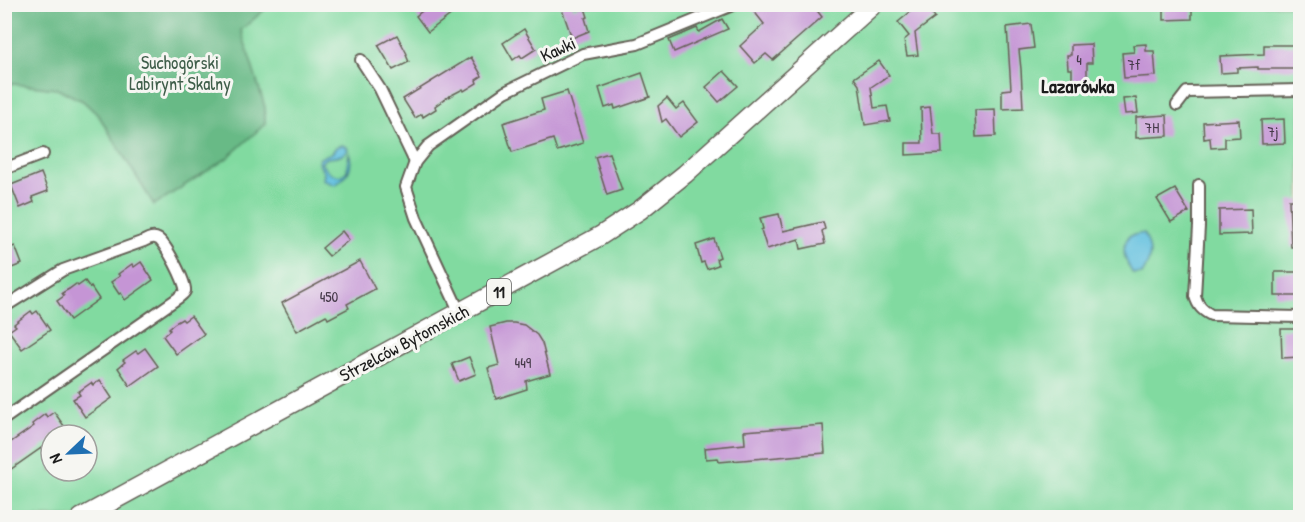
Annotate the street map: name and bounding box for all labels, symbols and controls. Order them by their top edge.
street label: Kawki [536,30,580,68]
house number: 4 [1076,49,1082,70]
park label: Suchogórski Labirynt Skalny [129,50,231,96]
house number: 7f [1128,54,1141,75]
district label: Lazarówka [1042,72,1115,99]
house number: 7H [1145,117,1159,138]
house number: 7j [1268,121,1278,142]
road number: 11 [487,279,511,305]
house number: 450 [320,286,339,307]
street label: Strzelców Bytomskich [335,298,473,388]
house number: 449 [515,352,532,373]
north arrow [39,423,99,483]
text: N [43,450,67,467]

